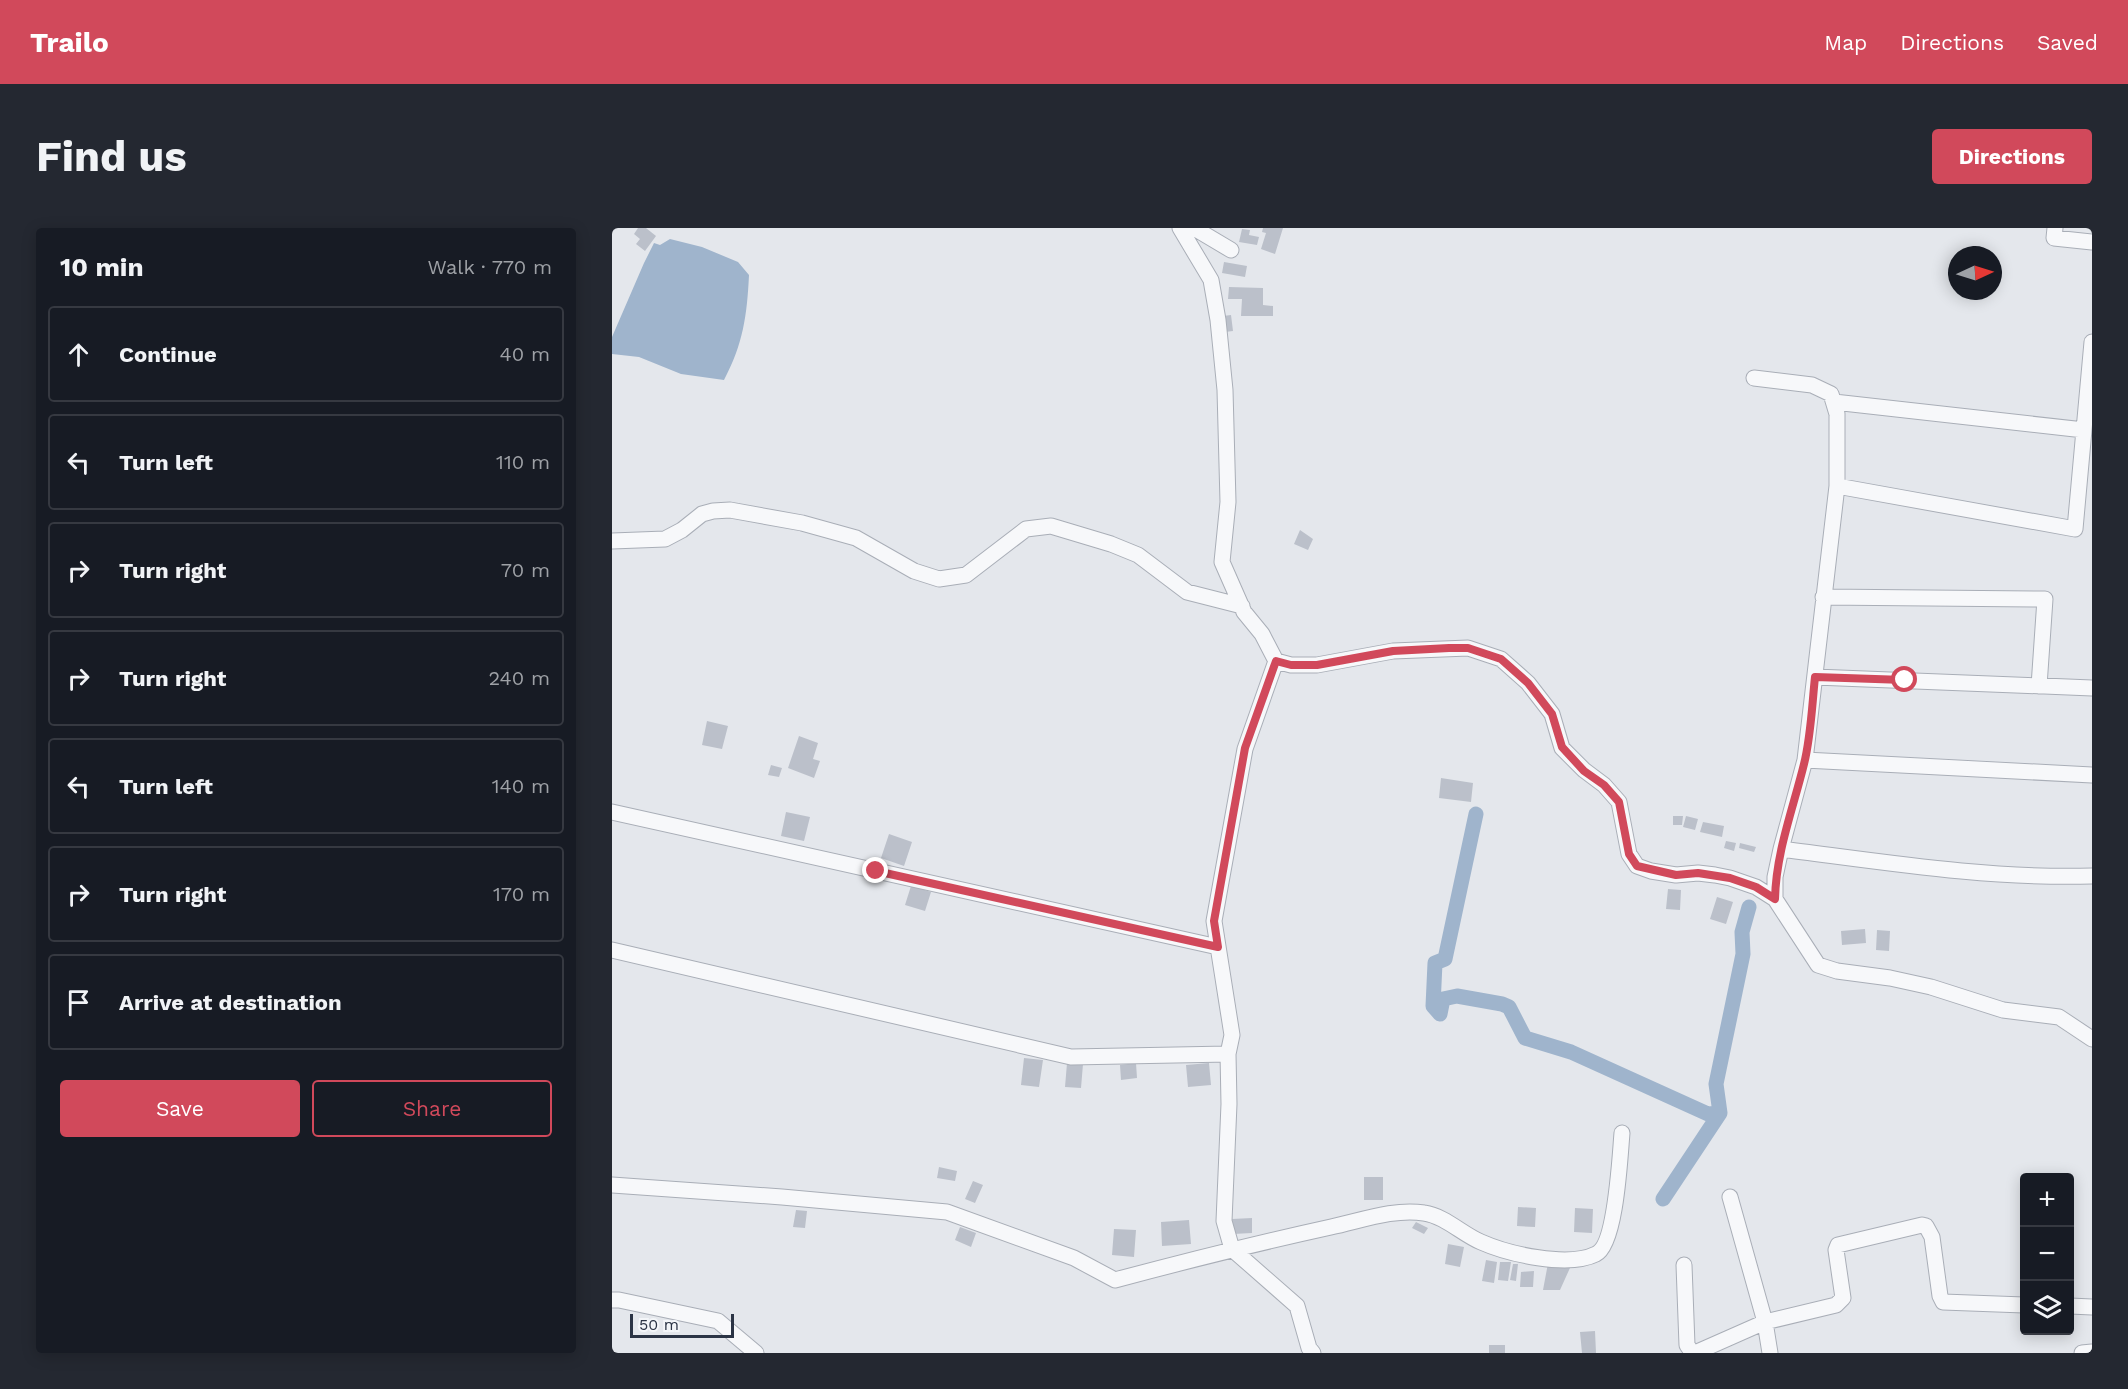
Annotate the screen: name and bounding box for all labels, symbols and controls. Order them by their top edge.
text: Trailo [30,26,109,59]
text: Map [1824,30,1867,55]
text: Directions [1900,30,2004,55]
text: Saved [2037,30,2098,55]
button: Directions [1932,129,2092,184]
text: Find us [36,132,187,181]
north arrow [1948,246,2002,300]
text: 10 min [60,252,144,282]
text: Walk · 770 m [428,255,552,279]
icon: ahead [62,338,95,371]
text: Continue [119,342,217,367]
text: 40 m [499,342,550,366]
icon: left [62,446,95,479]
text: Turn left [119,450,213,475]
text: 110 m [496,450,550,474]
icon: right [62,554,95,587]
text: Turn right [119,558,226,583]
text: 70 m [501,558,550,582]
icon: right [62,662,95,695]
text: Turn right [119,666,226,691]
text: 240 m [488,666,550,690]
route start [1891,666,1917,692]
icon: left [62,770,95,803]
text: Turn left [119,774,213,799]
text: 140 m [492,774,550,798]
route end [862,857,888,883]
icon: right [62,878,95,911]
text: Turn right [119,882,226,907]
text: 170 m [493,882,550,906]
icon: arrive [62,986,95,1019]
text: Arrive at destination [119,990,342,1015]
button: Save [60,1080,300,1137]
button: Share [312,1080,552,1137]
map controls [2020,1173,2074,1335]
button: + [2020,1173,2074,1227]
button: − [2020,1227,2074,1281]
button: layers [2020,1281,2074,1335]
scale bar [630,1311,734,1338]
text: 50 m [639,1315,679,1334]

